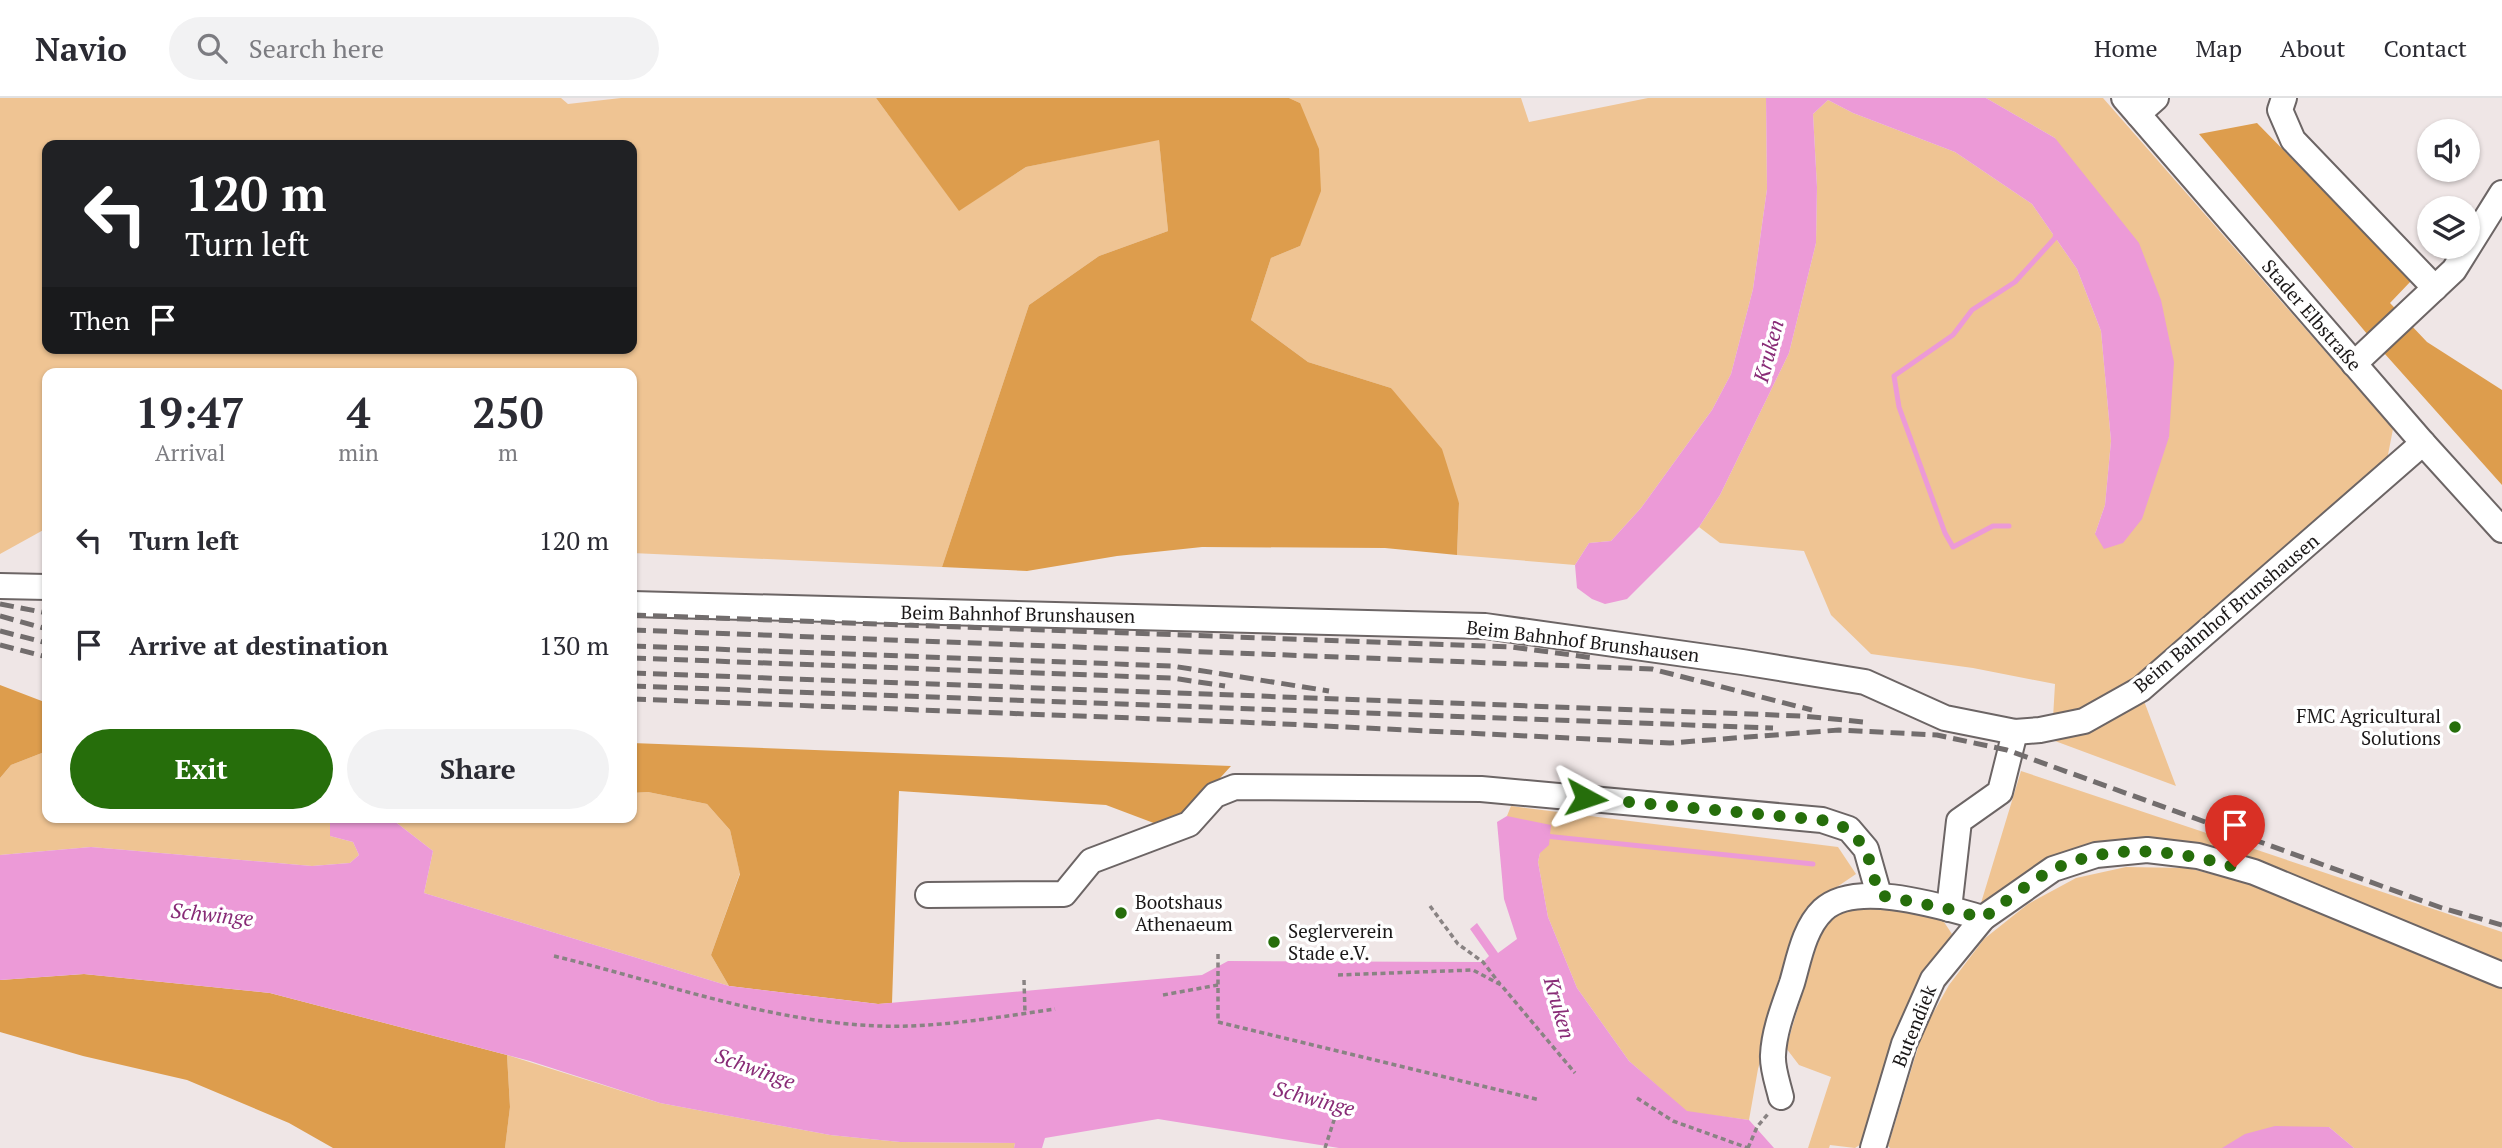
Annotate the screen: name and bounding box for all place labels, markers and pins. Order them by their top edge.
place label: FMC Agricultural Solutions [2296,703,2441,750]
marker: FMC Agricultural Solutions [2447,719,2463,735]
pin [2205,795,2265,867]
place label: Bootshaus Athenaeum [1135,889,1233,936]
marker: Bootshaus Athenaeum [1113,905,1129,921]
place label: Seglerverein Stade e.V. [1288,918,1393,965]
marker: Seglerverein Stade e.V. [1266,934,1282,950]

